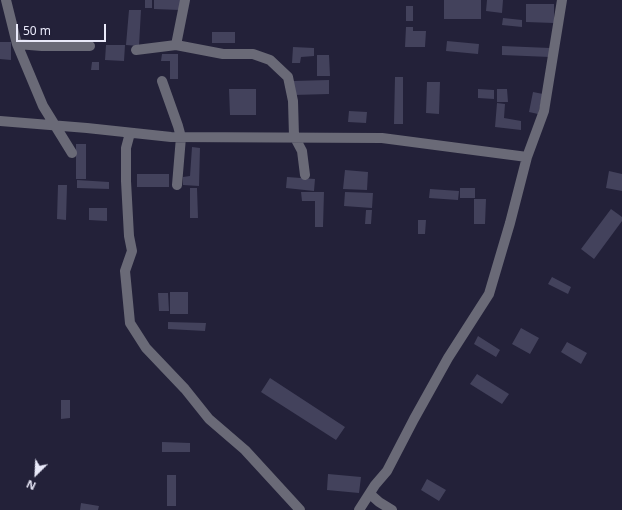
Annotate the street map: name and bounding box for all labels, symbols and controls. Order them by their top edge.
scale bar [18,16,108,42]
text: 50 m [23,22,51,39]
north arrow [16,454,56,494]
text: N [24,477,38,494]

